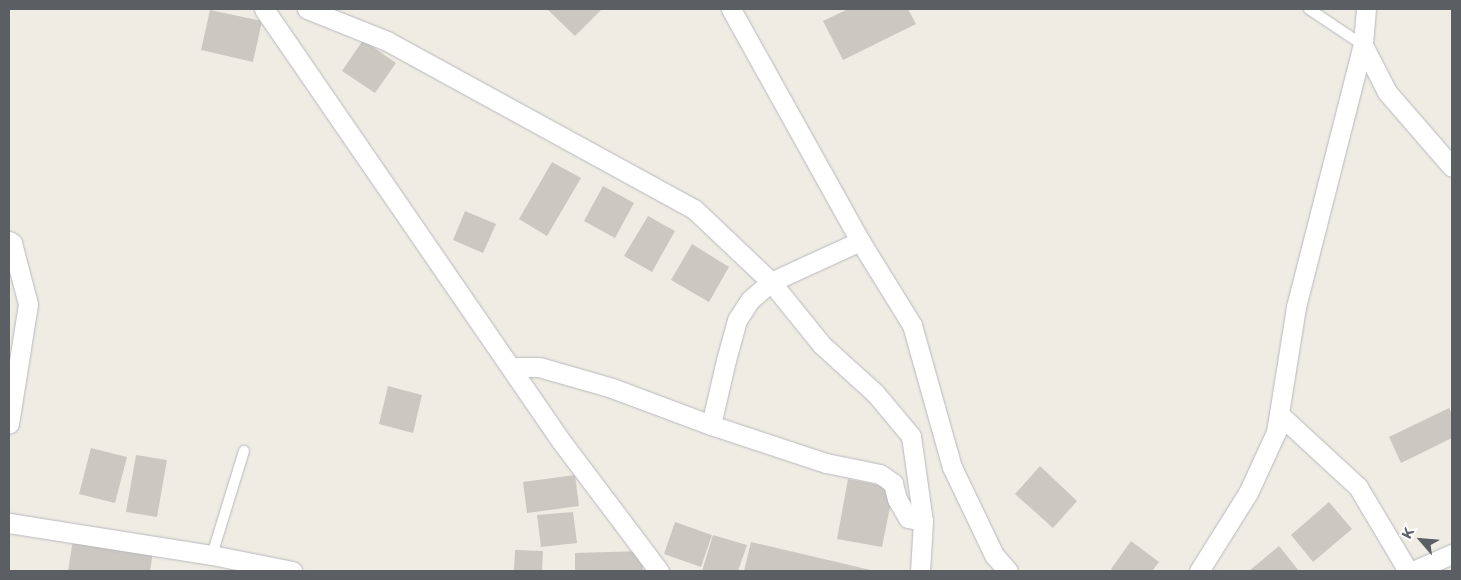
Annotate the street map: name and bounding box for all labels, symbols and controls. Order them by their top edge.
north arrow [1396,515,1446,565]
text: K [1397,524,1418,542]

